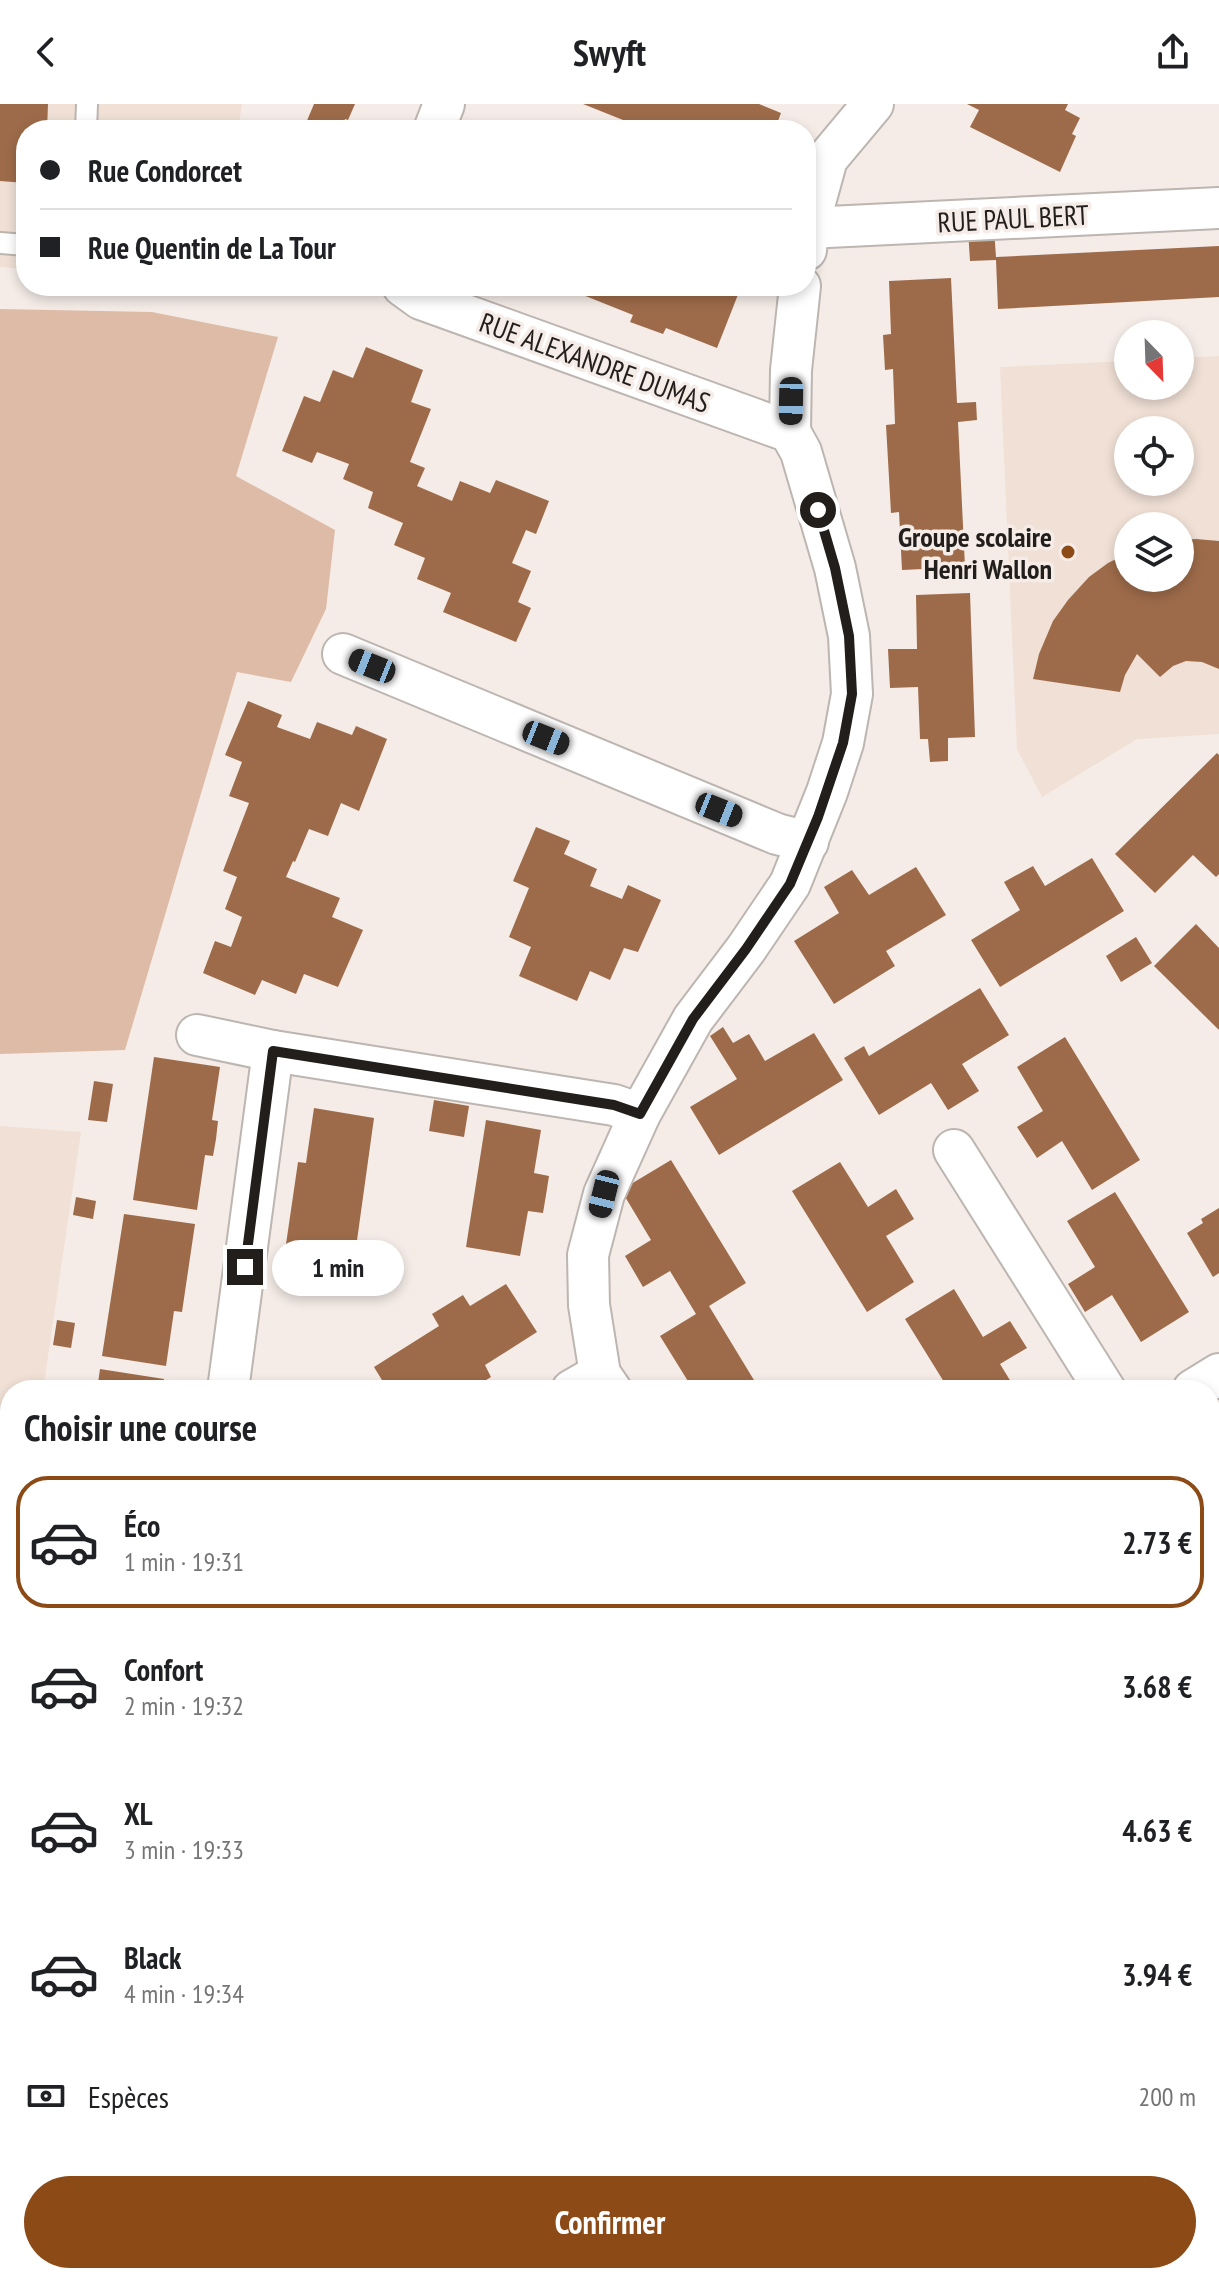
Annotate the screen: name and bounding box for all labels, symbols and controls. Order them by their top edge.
text: Swyft [573,29,646,76]
icon: back [24,30,68,74]
icon: share [1151,30,1195,74]
text: Rue Condorcet [88,151,242,190]
street label: RUE PAUL BERT [936,196,1090,240]
text: Rue Quentin de La Tour [88,228,336,267]
street label: RUE ALEXANDRE DUMAS [475,303,715,421]
north arrow [1114,320,1194,400]
map controls [1114,320,1194,592]
car [779,377,803,425]
button: locate [1114,416,1194,496]
route start [800,492,836,528]
button: layers [1114,512,1194,592]
place label: Groupe scolaire Henri Wallon [898,518,1052,587]
marker: Groupe scolaire Henri Wallon [1059,543,1077,561]
car [345,646,399,686]
car [519,718,573,758]
car [692,790,746,830]
car [587,1168,621,1220]
callout: 1 min [273,1239,405,1295]
route end [227,1249,263,1285]
text: 1 min [312,1251,364,1284]
text: Choisir une course [24,1404,257,1451]
icon: car [28,1506,100,1578]
text: Éco [124,1506,160,1545]
text: 2.73 € [1122,1523,1192,1562]
text: 1 min · 19:31 [124,1545,244,1578]
icon: car [28,1650,100,1722]
text: Confort [124,1650,203,1689]
text: 3.68 € [1122,1667,1192,1706]
text: 2 min · 19:32 [124,1689,244,1722]
icon: car [28,1794,100,1866]
text: XL [124,1794,153,1833]
text: 4.63 € [1122,1811,1192,1850]
text: 3 min · 19:33 [124,1833,244,1866]
icon: car [28,1938,100,2010]
text: Black [124,1938,181,1977]
text: 3.94 € [1122,1955,1192,1994]
text: 4 min · 19:34 [124,1977,244,2010]
icon: cash [24,2074,68,2118]
text: Espèces [88,2077,169,2116]
text: 200 m [1138,2080,1196,2113]
button: Confirmer [24,2176,1196,2268]

